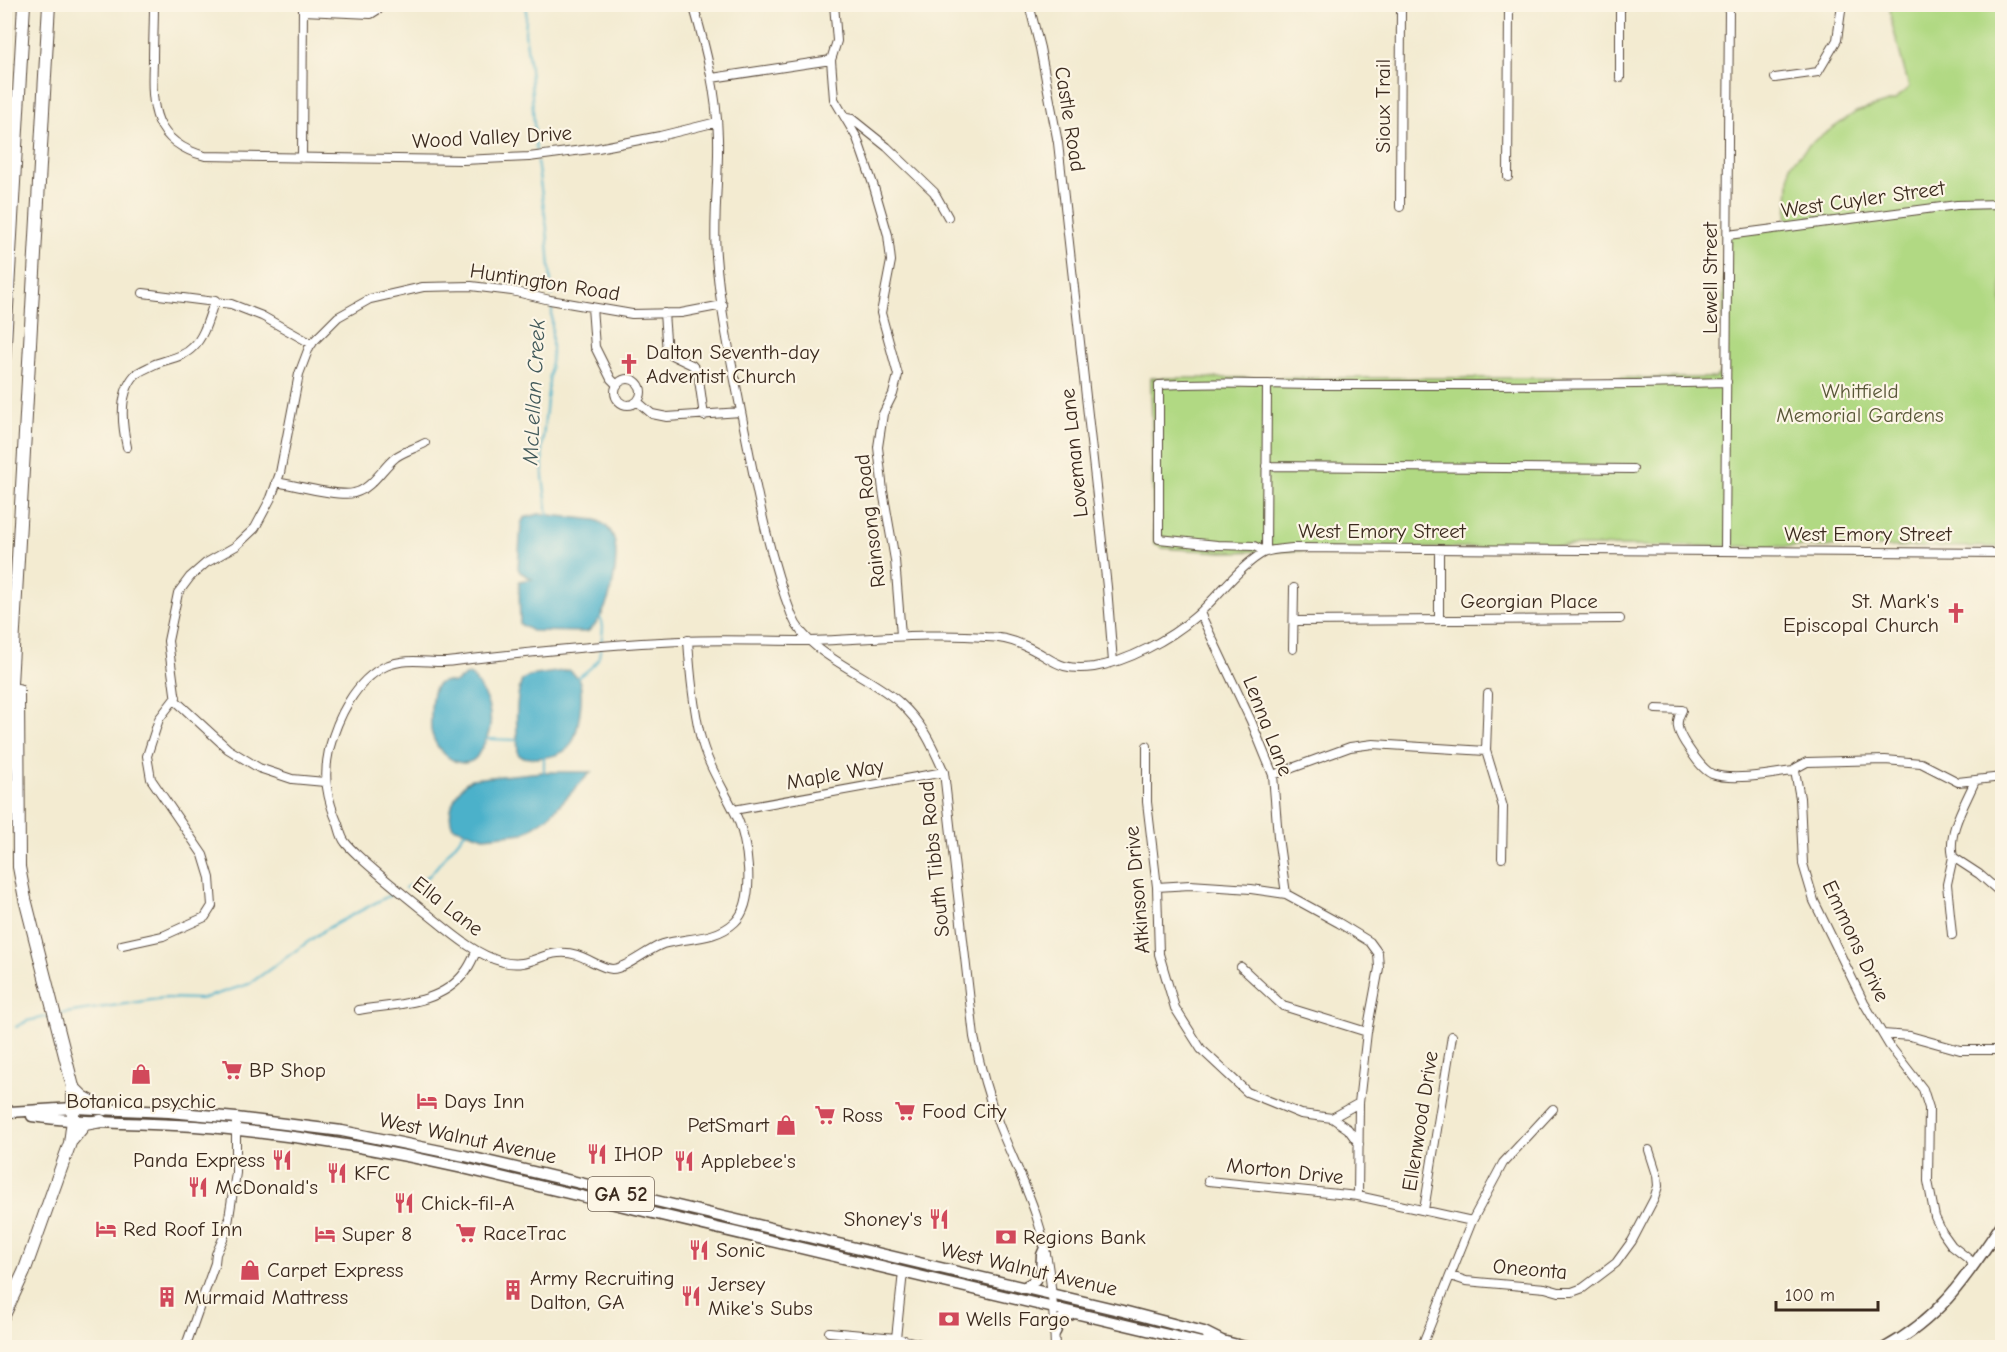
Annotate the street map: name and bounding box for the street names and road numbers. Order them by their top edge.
street label: Sioux Trail [1371,59,1395,153]
street label: Castle Road [1050,65,1090,173]
street label: Wood Valley Drive [412,121,572,153]
street label: West Cuyler Street [1780,175,1947,222]
street label: Lewell Street [1698,221,1722,334]
street label: Huntington Road [468,258,622,306]
street label: Loveman Lane [1055,387,1093,519]
street label: Rainsong Road [850,453,890,589]
street label: West Emory Street [1298,519,1467,543]
street label: West Emory Street [1784,522,1953,546]
street label: Georgian Place [1460,589,1598,613]
street label: Lenna Lane [1238,673,1298,779]
street label: Maple Way [784,754,886,794]
street label: South Tibbs Road [914,780,954,938]
street label: Atkinson Drive [1119,825,1155,955]
street label: Ella Lane [408,871,488,941]
street label: Emmons Drive [1817,877,1895,1005]
street label: Ellenwood Drive [1397,1049,1443,1193]
street label: West Walnut Avenue [377,1107,559,1169]
street label: Morton Drive [1225,1153,1345,1189]
road number: GA 52 [588,1177,654,1211]
street label: West Walnut Avenue [938,1237,1120,1301]
street label: Oneonta [1492,1254,1568,1284]

